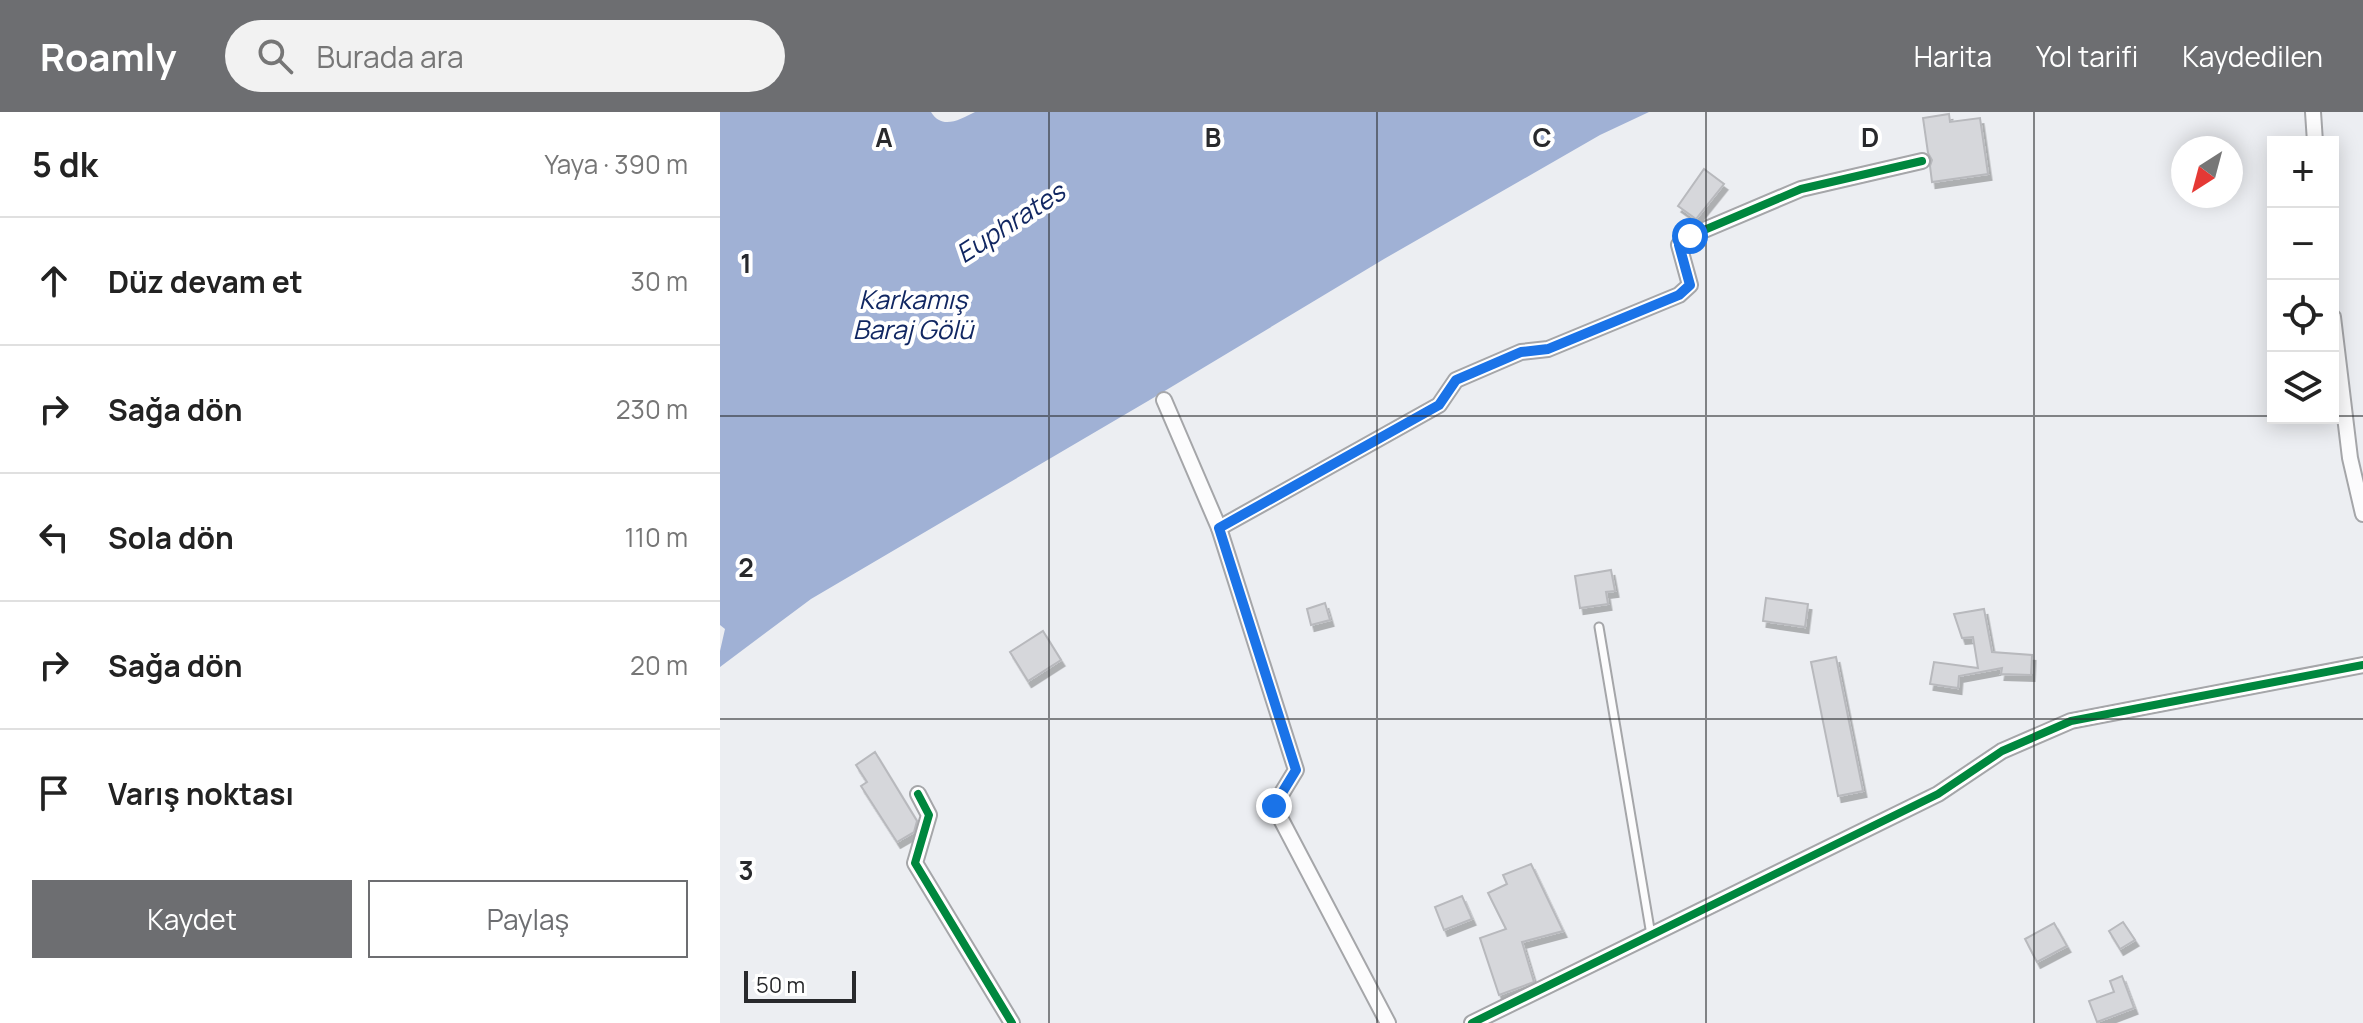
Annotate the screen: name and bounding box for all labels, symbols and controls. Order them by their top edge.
search box [225,20,785,92]
text: Roamly [40,30,177,82]
icon: search [253,34,297,78]
text: Burada ara [317,36,464,77]
text: Harita [1914,37,1992,75]
text: Yol tarifi [2036,37,2138,75]
text: Kaydedilen [2182,37,2323,75]
text: A [875,119,893,155]
text: B [1205,119,1221,155]
text: C [1532,119,1552,155]
text: D [1861,119,1879,155]
north arrow [2171,136,2243,208]
map controls [2267,136,2339,424]
button: + [2267,136,2339,208]
text: 5 dk [32,141,98,187]
text: Yaya · 390 m [544,146,688,182]
water label: Euphrates [949,172,1073,271]
button: − [2267,208,2339,280]
route start [1672,218,1708,254]
text: 1 [740,245,752,281]
icon: ahead [32,259,76,303]
text: Düz devam et [108,261,303,302]
text: 30 m [631,263,688,299]
button: locate [2267,280,2339,352]
water label: Karkamış Baraj Gölü [853,281,976,347]
button: layers [2267,352,2339,424]
icon: right [32,387,76,431]
text: Sağa dön [108,389,243,430]
text: 230 m [616,391,688,427]
icon: left [32,515,76,559]
text: Sola dön [108,517,234,558]
text: 110 m [625,519,688,555]
text: 2 [738,549,754,585]
icon: right [32,643,76,687]
text: Sağa dön [108,645,243,686]
text: 20 m [630,647,688,683]
icon: arrive [32,771,76,815]
text: Varış noktası [108,773,294,814]
route end [1256,788,1292,824]
text: 3 [738,852,754,888]
button: Kaydet [32,880,352,958]
button: Paylaş [368,880,688,958]
scale bar [744,967,856,1003]
text: 50 m [756,970,805,1000]

